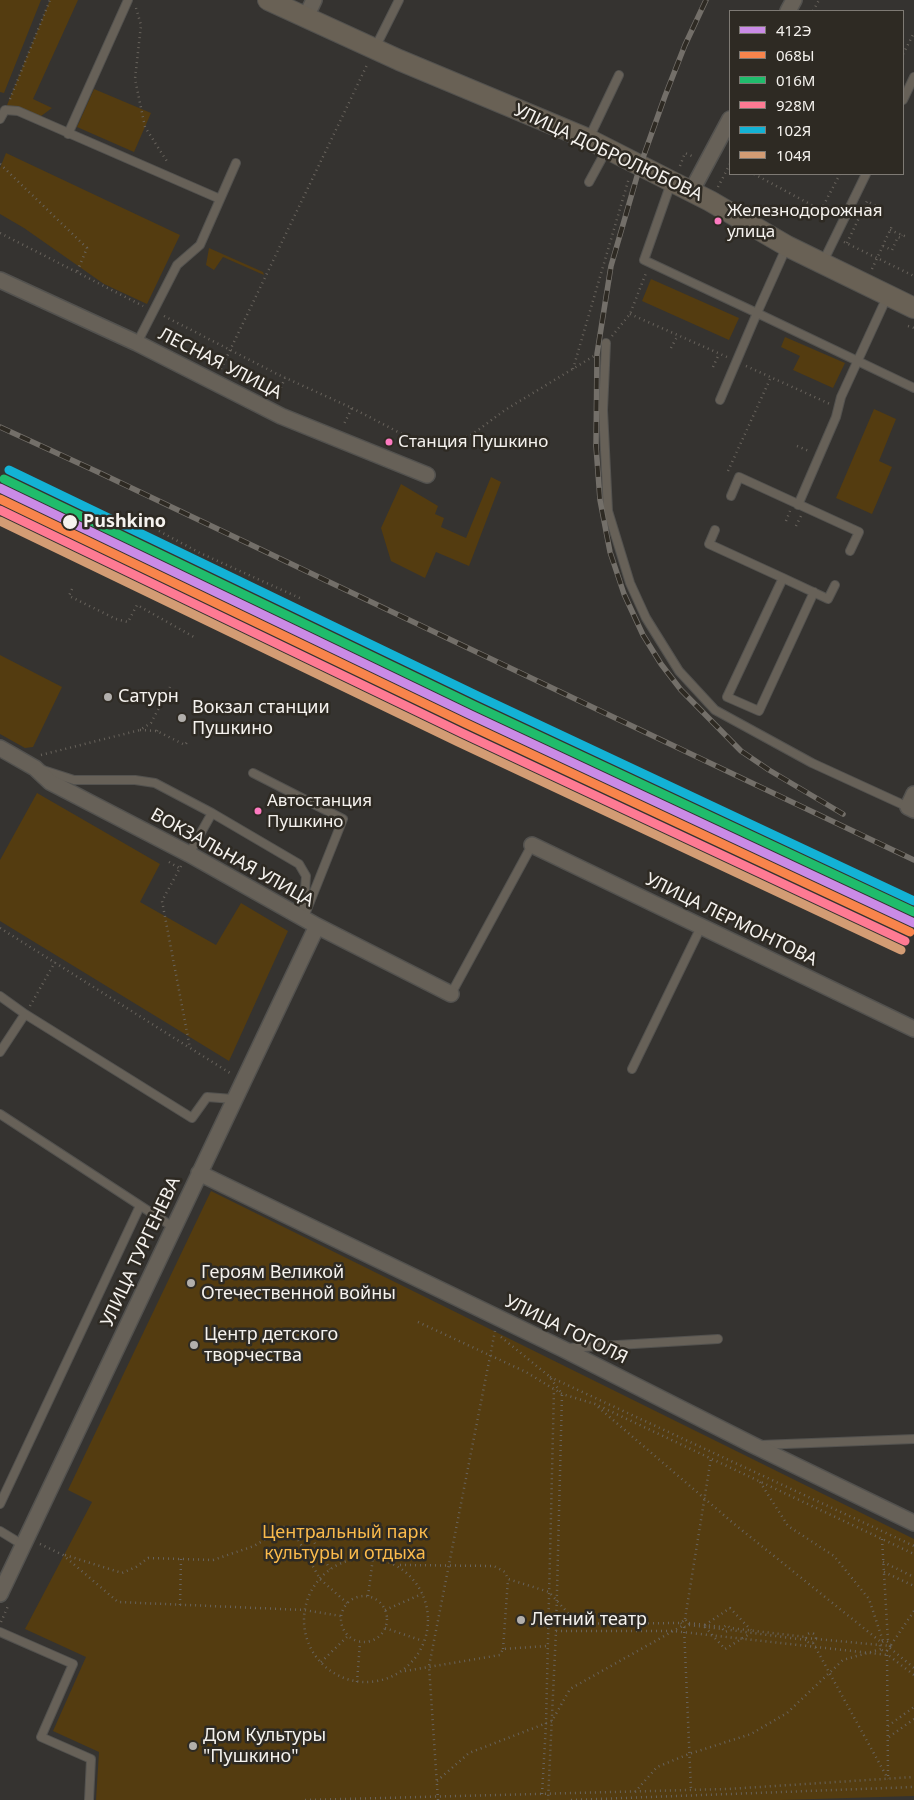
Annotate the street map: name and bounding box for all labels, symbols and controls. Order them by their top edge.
legend [729,10,904,175]
text: 412Э [776,20,811,40]
text: 068Ы [776,45,814,65]
text: 016М [776,70,815,90]
text: 928М [776,95,815,115]
street label: УЛИЦА ДОБРОЛЮБОВА [510,100,706,206]
text: 102Я [776,120,811,140]
text: 104Я [776,145,811,165]
place label: Железнодорожная улица [727,201,883,241]
marker: Железнодорожная улица [713,216,723,226]
street label: ЛЕСНАЯ УЛИЦА [155,324,285,404]
place label: Станция Пушкино [398,432,548,452]
marker: Станция Пушкино [384,437,394,447]
place label: Pushkino [83,511,166,533]
marker: Pushkino [61,513,79,531]
place label: Сатурн [118,686,179,708]
marker: Сатурн [102,691,114,703]
place label: Вокзал станции Пушкино [192,697,330,740]
marker: Вокзал станции Пушкино [176,712,188,724]
place label: Автостанция Пушкино [267,791,372,831]
street label: ВОКЗАЛЬНАЯ УЛИЦА [147,804,317,912]
marker: Автостанция Пушкино [253,806,263,816]
street label: УЛИЦА ЛЕРМОНТОВА [642,869,820,971]
street label: УЛИЦА ТУРГЕНЕВА [97,1174,185,1330]
place label: Героям Великой Отечественной войны [201,1262,396,1304]
marker: Героям Великой Отечественной войны [185,1277,197,1289]
street label: УЛИЦА ГОГОЛЯ [501,1291,631,1369]
place label: Центр детского творчества [204,1324,338,1366]
marker: Центр детского творчества [188,1339,200,1351]
park label: Центральный парк культуры и отдыха [262,1522,428,1565]
place label: Летний театр [531,1609,647,1631]
marker: Летний театр [515,1614,527,1626]
place label: Дом Культуры "Пушкино" [203,1725,326,1768]
marker: Дом Культуры "Пушкино" [187,1740,199,1752]

